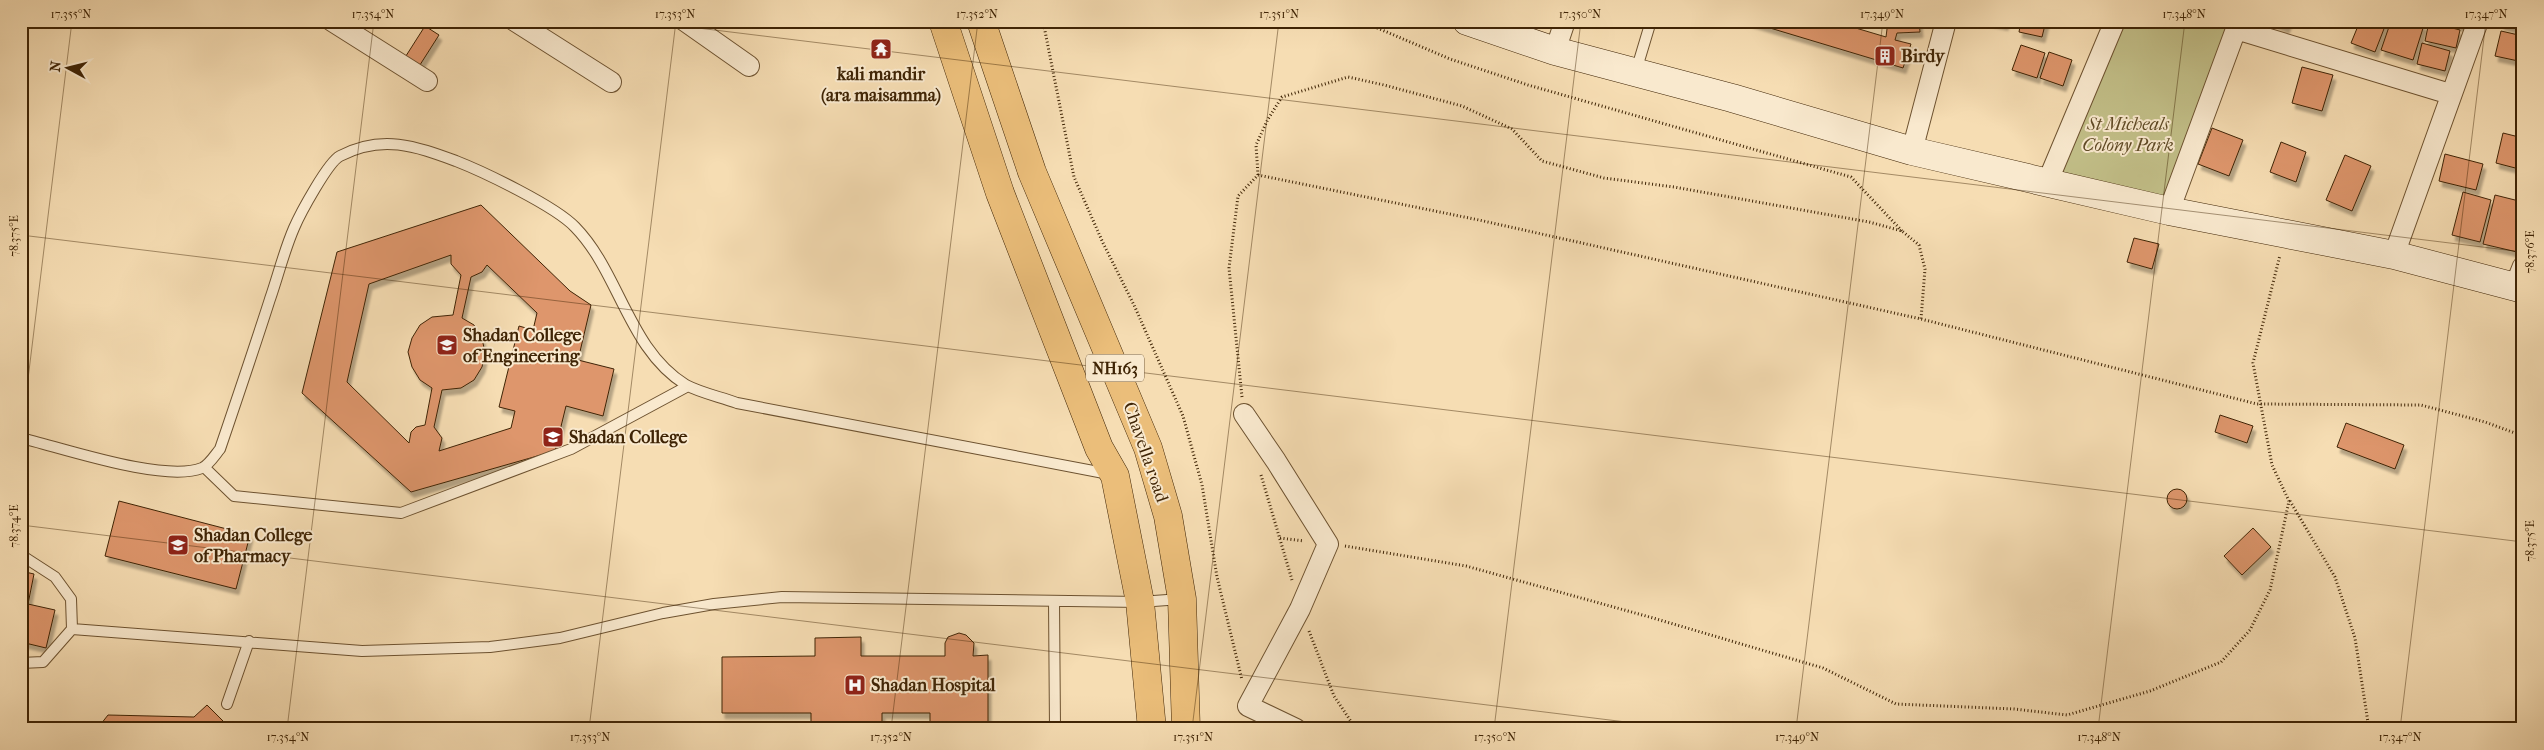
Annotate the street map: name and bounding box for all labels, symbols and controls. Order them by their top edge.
text: 17.355°N [51,7,91,21]
text: 17.354°N [352,7,394,21]
text: 17.353°N [655,7,695,21]
text: 17.352°N [956,7,998,21]
text: 17.351°N [1259,7,1299,21]
text: 17.350°N [1559,7,1601,21]
text: 17.349°N [1860,7,1904,21]
text: 17.348°N [2162,7,2206,21]
text: 17.347°N [2464,7,2508,21]
temple icon: kali mandir (ara maisamma) [869,37,893,61]
north arrow [42,42,92,92]
building icon: Birdy [1873,44,1897,68]
place label: Birdy [1901,46,1946,67]
text: N [47,60,65,73]
place label: kali mandir (ara maisamma) [821,64,941,106]
park label: St Micheals Colony Park [2082,114,2174,156]
text: 78.375°E [7,215,21,257]
text: 78.376°E [2523,230,2537,274]
place label: Shadan College of Engineering [463,325,582,367]
school or university icon: Shadan College of Engineering [435,333,459,357]
road number: NH163 [1086,354,1144,382]
street label: Chavella road [1119,399,1173,505]
school or university icon: Shadan College [541,425,565,449]
place label: Shadan College [569,427,688,448]
text: 78.374°E [7,504,21,548]
text: 78.375°E [2523,520,2537,562]
place label: Shadan College of Pharmacy [194,525,313,567]
school or university icon: Shadan College of Pharmacy [166,533,190,557]
hospital icon: Shadan Hospital [843,673,867,697]
place label: Shadan Hospital [871,675,997,696]
text: 17.354°N [267,730,309,744]
text: 17.353°N [570,730,610,744]
text: 17.352°N [870,730,912,744]
text: 17.351°N [1173,730,1213,744]
text: 17.350°N [1474,730,1516,744]
text: 17.349°N [1775,730,1819,744]
text: 17.348°N [2077,730,2121,744]
text: 17.347°N [2378,730,2422,744]

